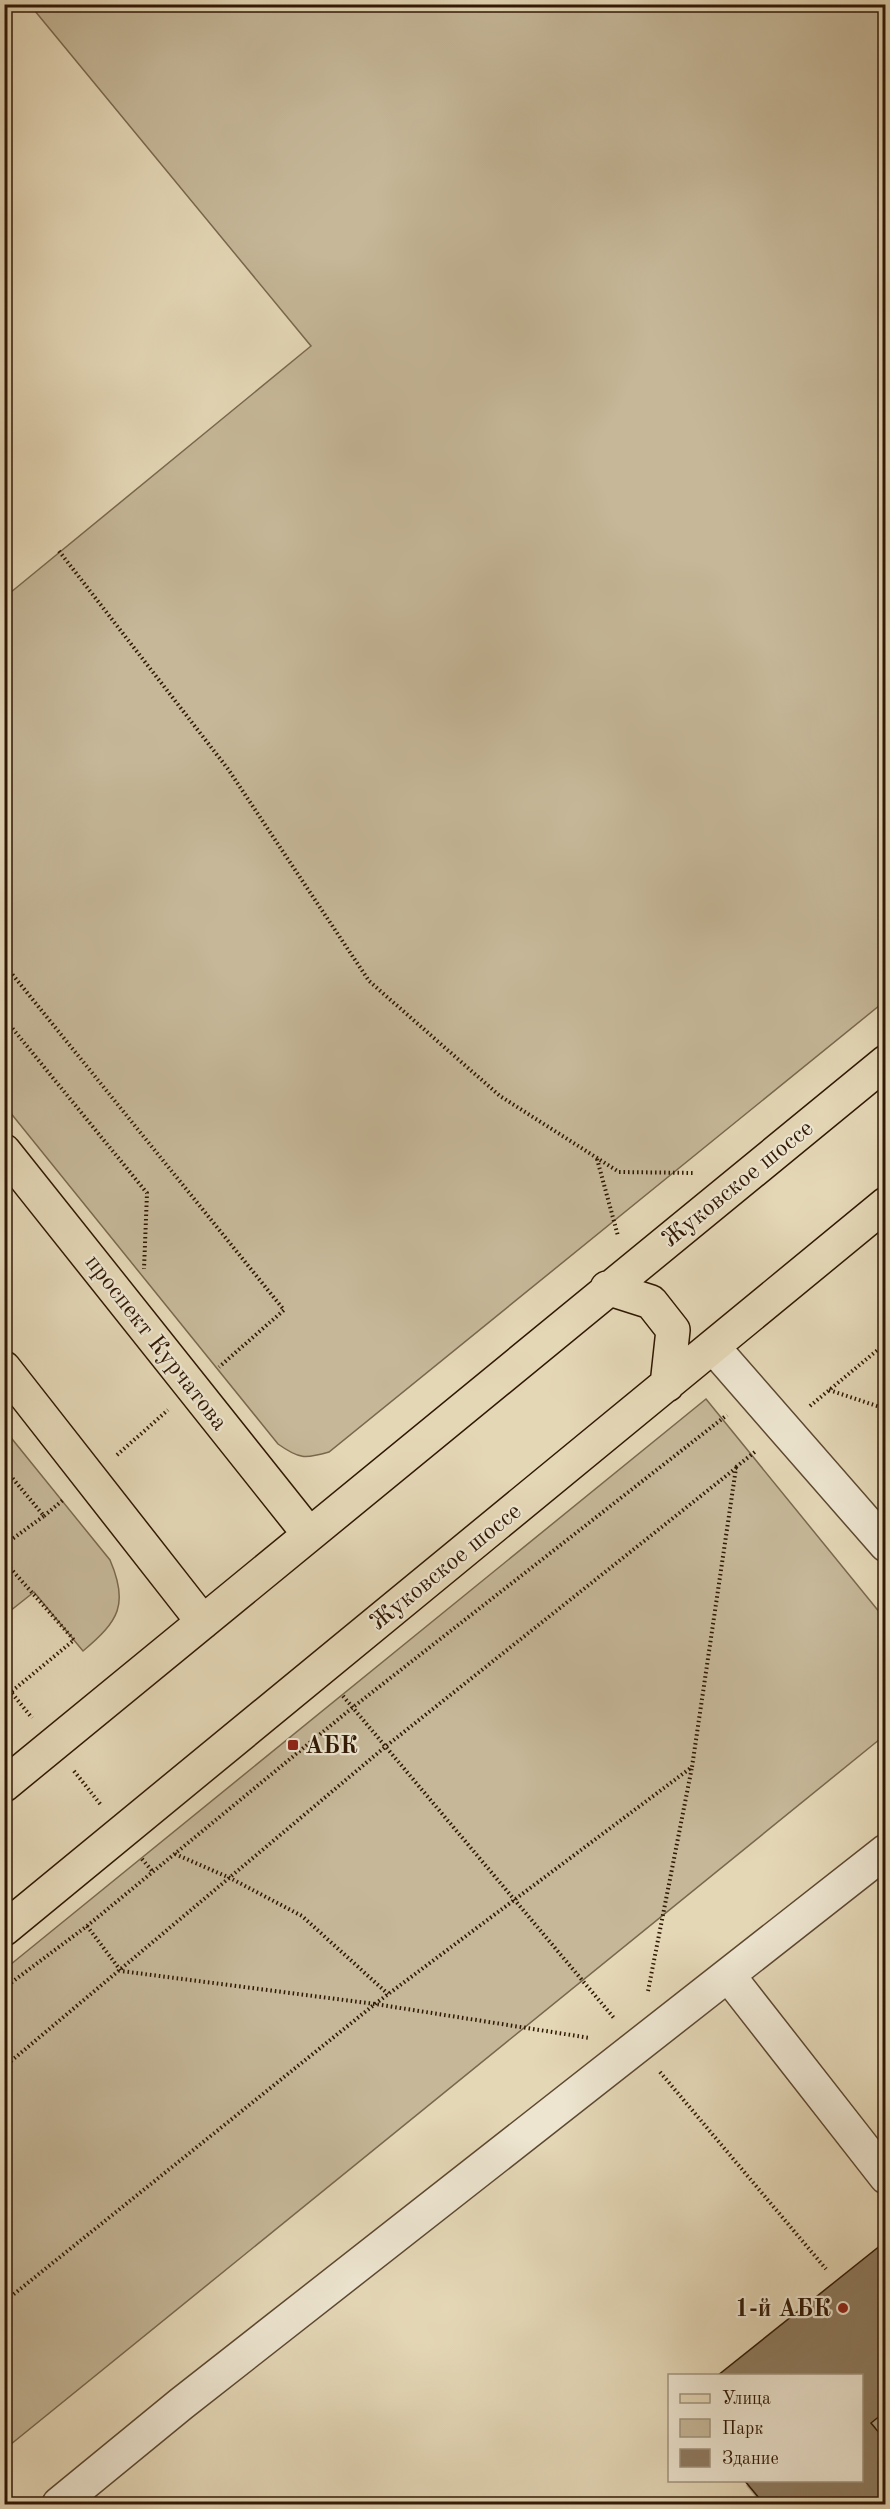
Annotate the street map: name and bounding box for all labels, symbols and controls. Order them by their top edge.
street label: Жуковское шоссе [658,1116,818,1253]
street label: проспект Курчатова [80,1251,231,1436]
street label: Жуковское шоссе [366,1499,526,1636]
place label: АБК [305,1735,358,1759]
marker: АБК [286,1738,300,1752]
place label: 1-й АБК [735,2298,831,2322]
marker: 1-й АБК [836,2301,850,2315]
legend [668,2374,863,2482]
text: Улица [722,2390,771,2408]
text: Парк [722,2420,763,2438]
text: Здание [722,2450,779,2468]

